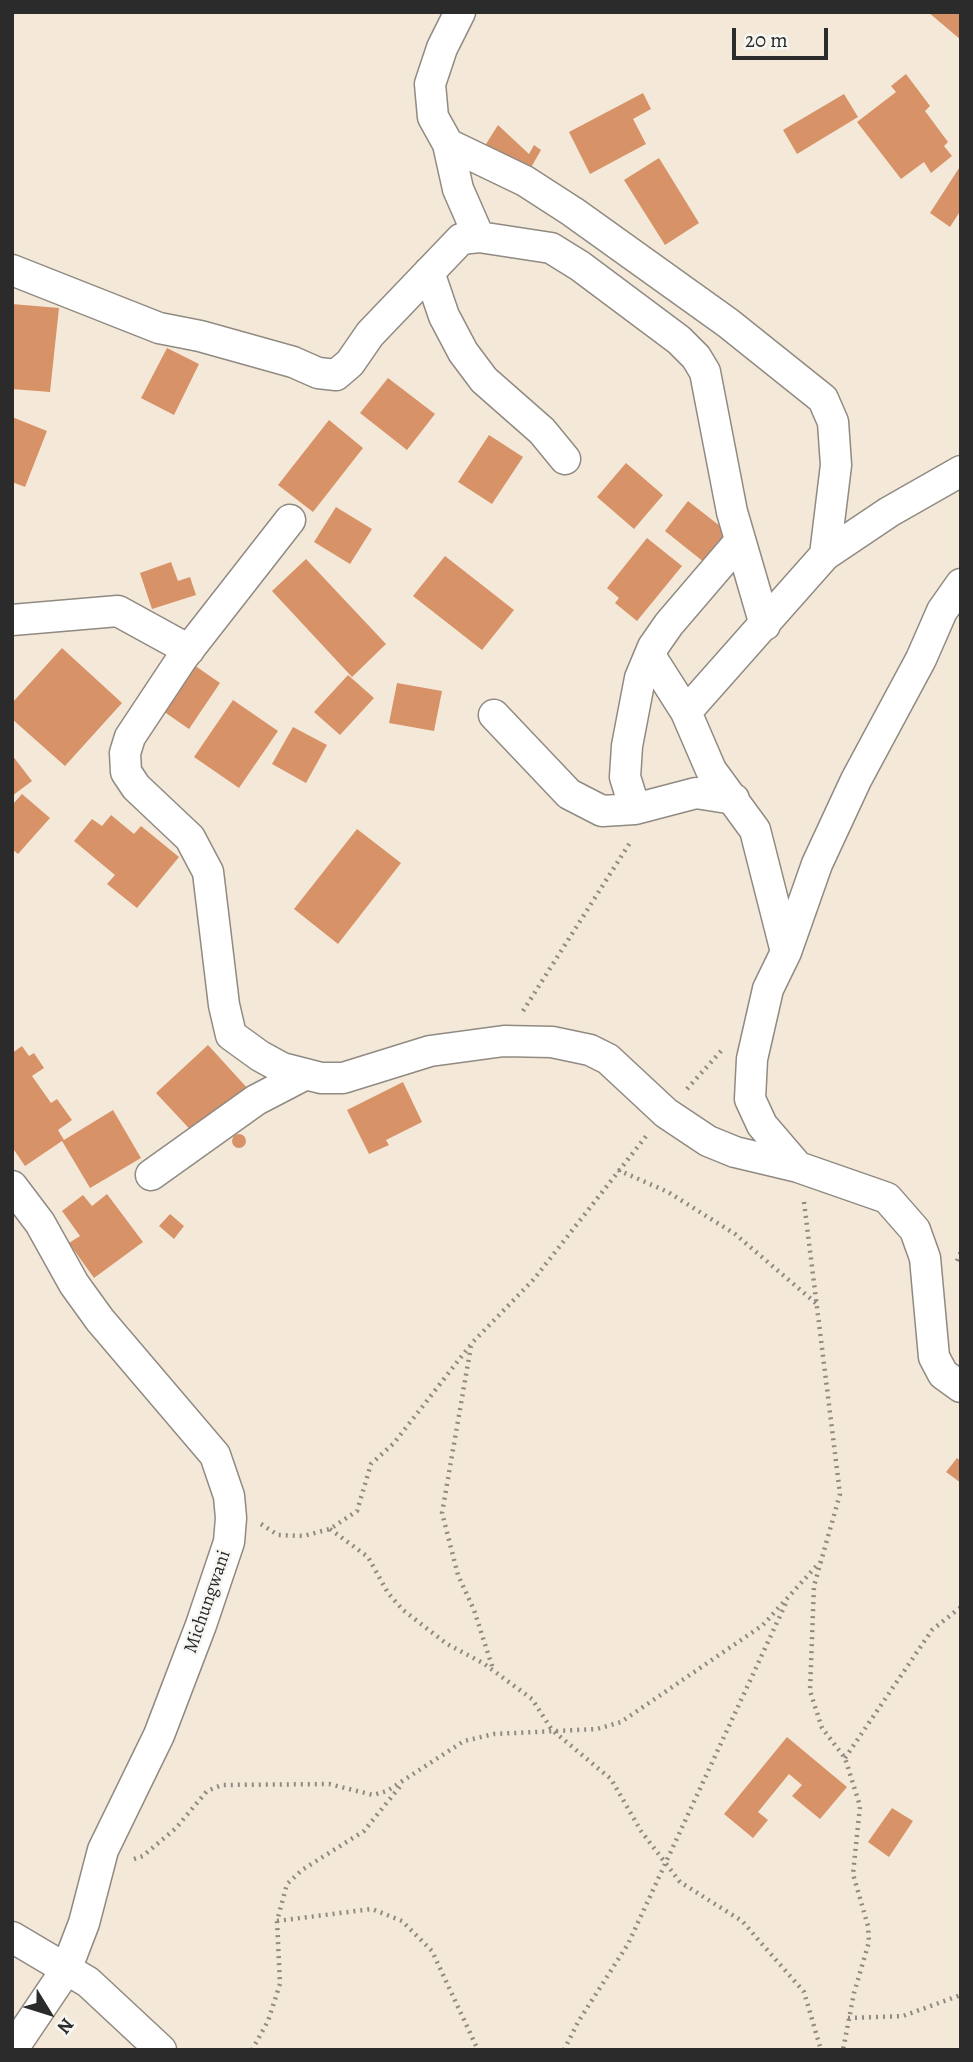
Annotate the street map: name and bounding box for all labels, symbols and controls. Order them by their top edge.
scale bar [735,14,831,58]
text: 20 m [745,26,788,54]
street label: Michungwani [180,1548,236,1656]
north arrow [14,1978,84,2048]
text: N [51,2012,80,2039]

